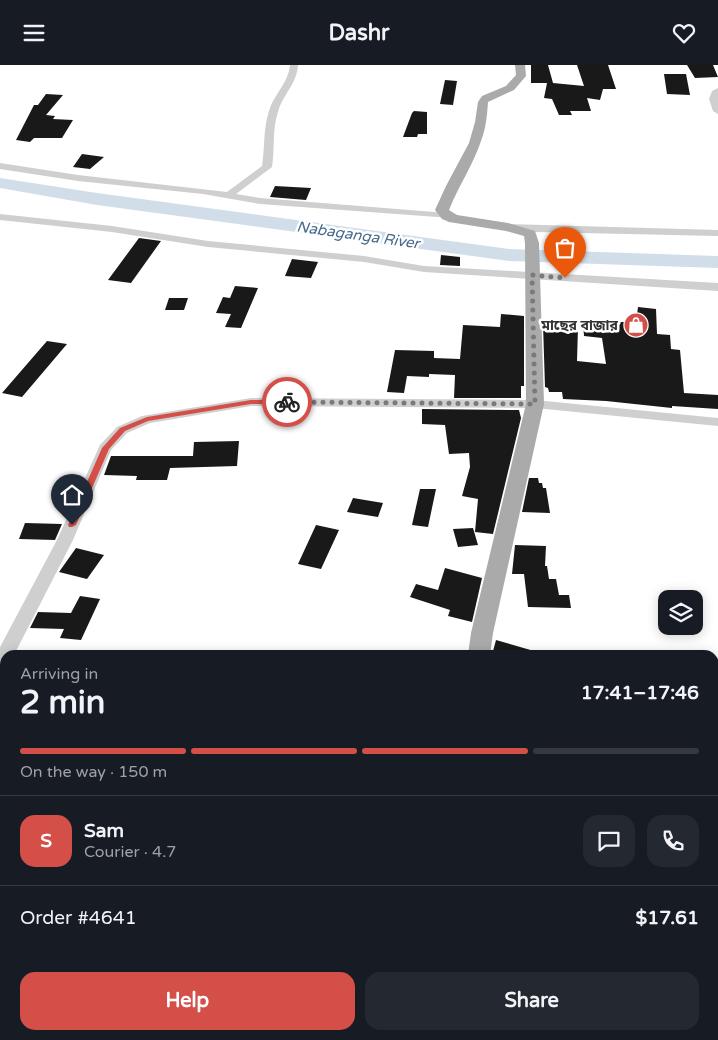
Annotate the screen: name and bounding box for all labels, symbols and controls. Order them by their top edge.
icon: menu [20,19,48,47]
icon: heart [670,19,698,47]
text: Dashr [328,20,390,46]
water label: Nabaganga River [295,217,423,253]
pin [544,227,586,278]
icon: bag [551,234,579,262]
shop icon: মাছের বাজার [623,312,649,338]
place label: মাছের বাজার [540,317,619,334]
courier [262,377,312,427]
icon: bike [273,388,301,416]
pin [51,474,93,525]
icon: home [58,481,86,509]
map controls [658,590,703,635]
button: layers [658,590,703,635]
text: Arriving in [20,664,98,684]
text: 17:41–17:46 [581,682,699,704]
text: 2 min [20,684,105,722]
text: On the way · 150 m [20,762,167,782]
button: chat [583,815,635,867]
button: phone [647,815,699,867]
text: Sam [84,820,124,842]
text: S [40,830,52,852]
text: Courier · 4.7 [84,842,176,862]
text: Order #4641 [20,907,137,929]
text: $17.61 [636,907,699,929]
button: Help [20,972,355,1030]
button: Share [365,972,699,1030]

